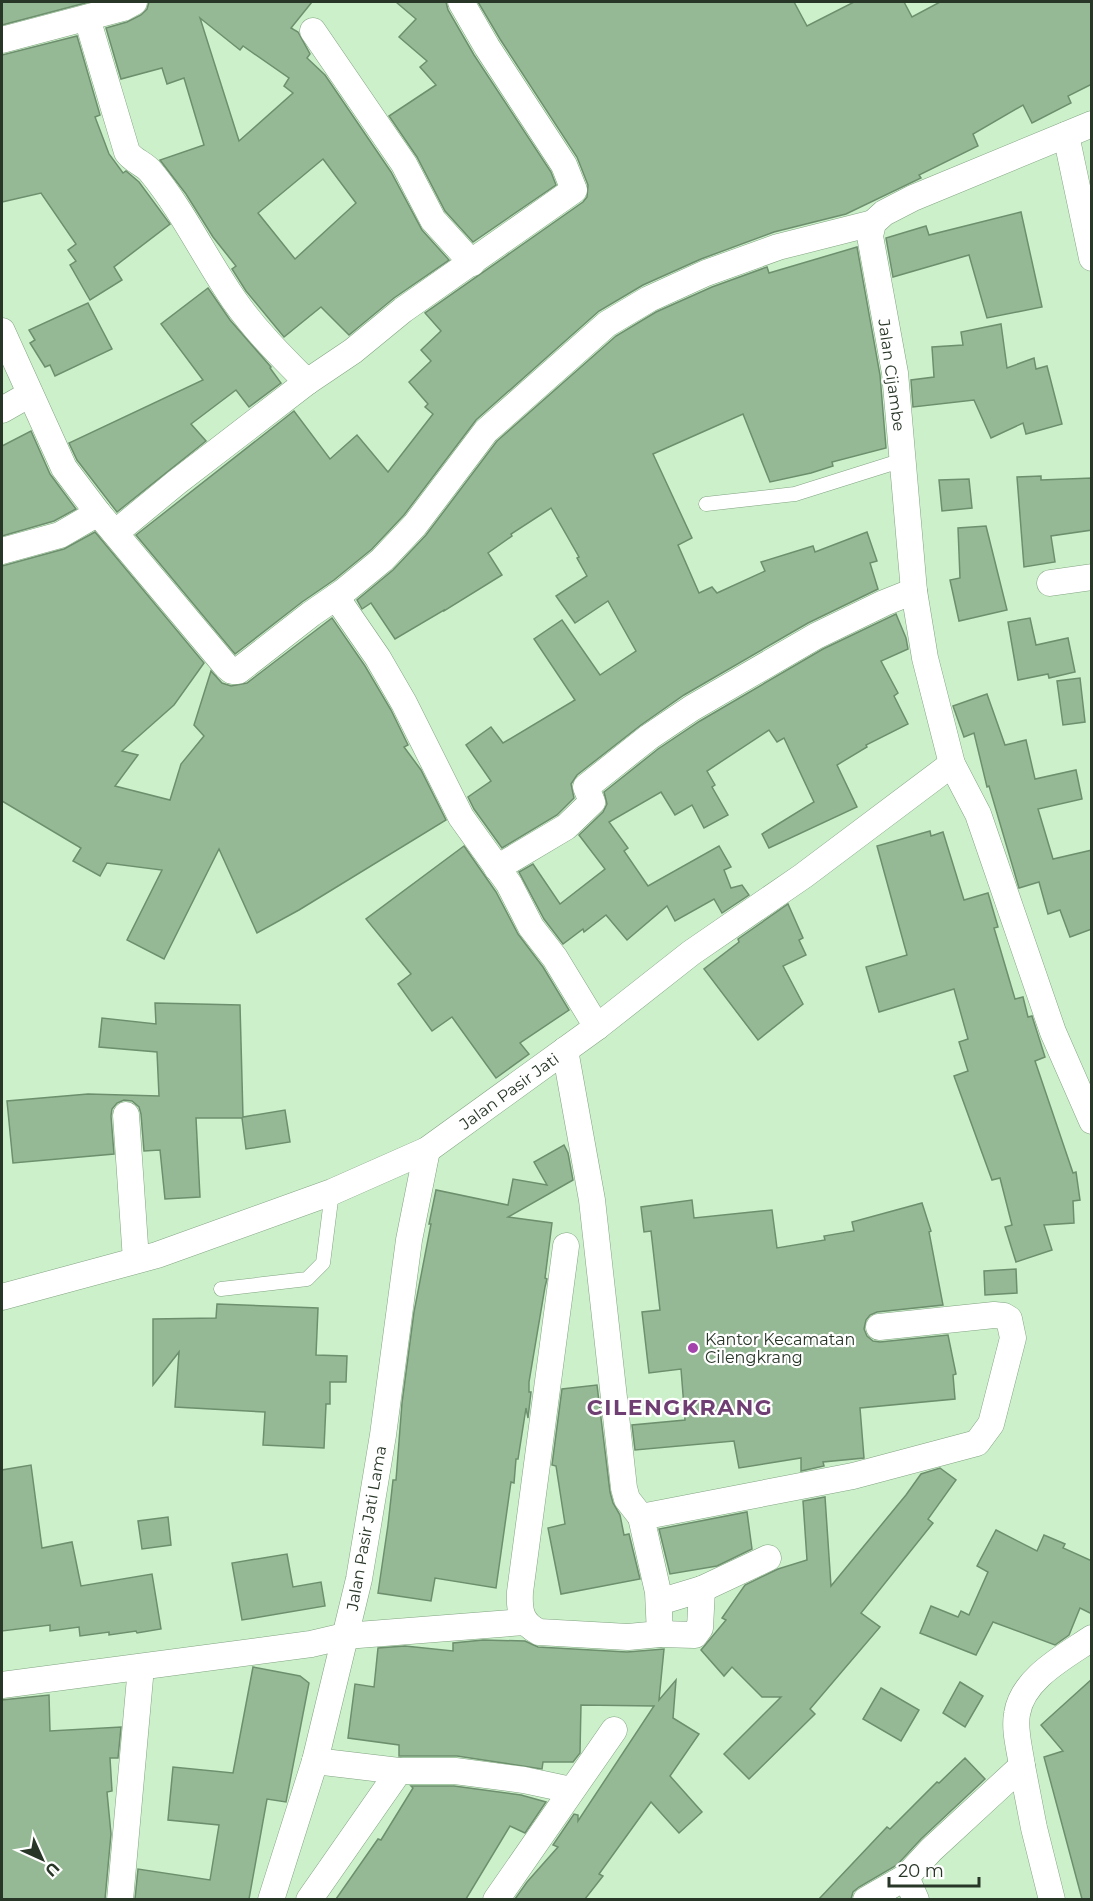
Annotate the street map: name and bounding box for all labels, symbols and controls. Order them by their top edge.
street label: Jalan Cijambe [874,317,909,432]
street label: Jalan Pasir Jati [455,1049,563,1134]
place label: Kantor Kecamatan Cilengkrang [705,1330,855,1367]
marker: Kantor Kecamatan Cilengkrang [686,1341,700,1355]
district label: CILENGKRANG [587,1394,773,1421]
street label: Jalan Pasir Jati Lama [342,1444,390,1613]
north arrow [12,1829,72,1889]
scale bar [889,1850,979,1888]
text: U [41,1858,63,1880]
text: 20 m [898,1860,944,1882]

